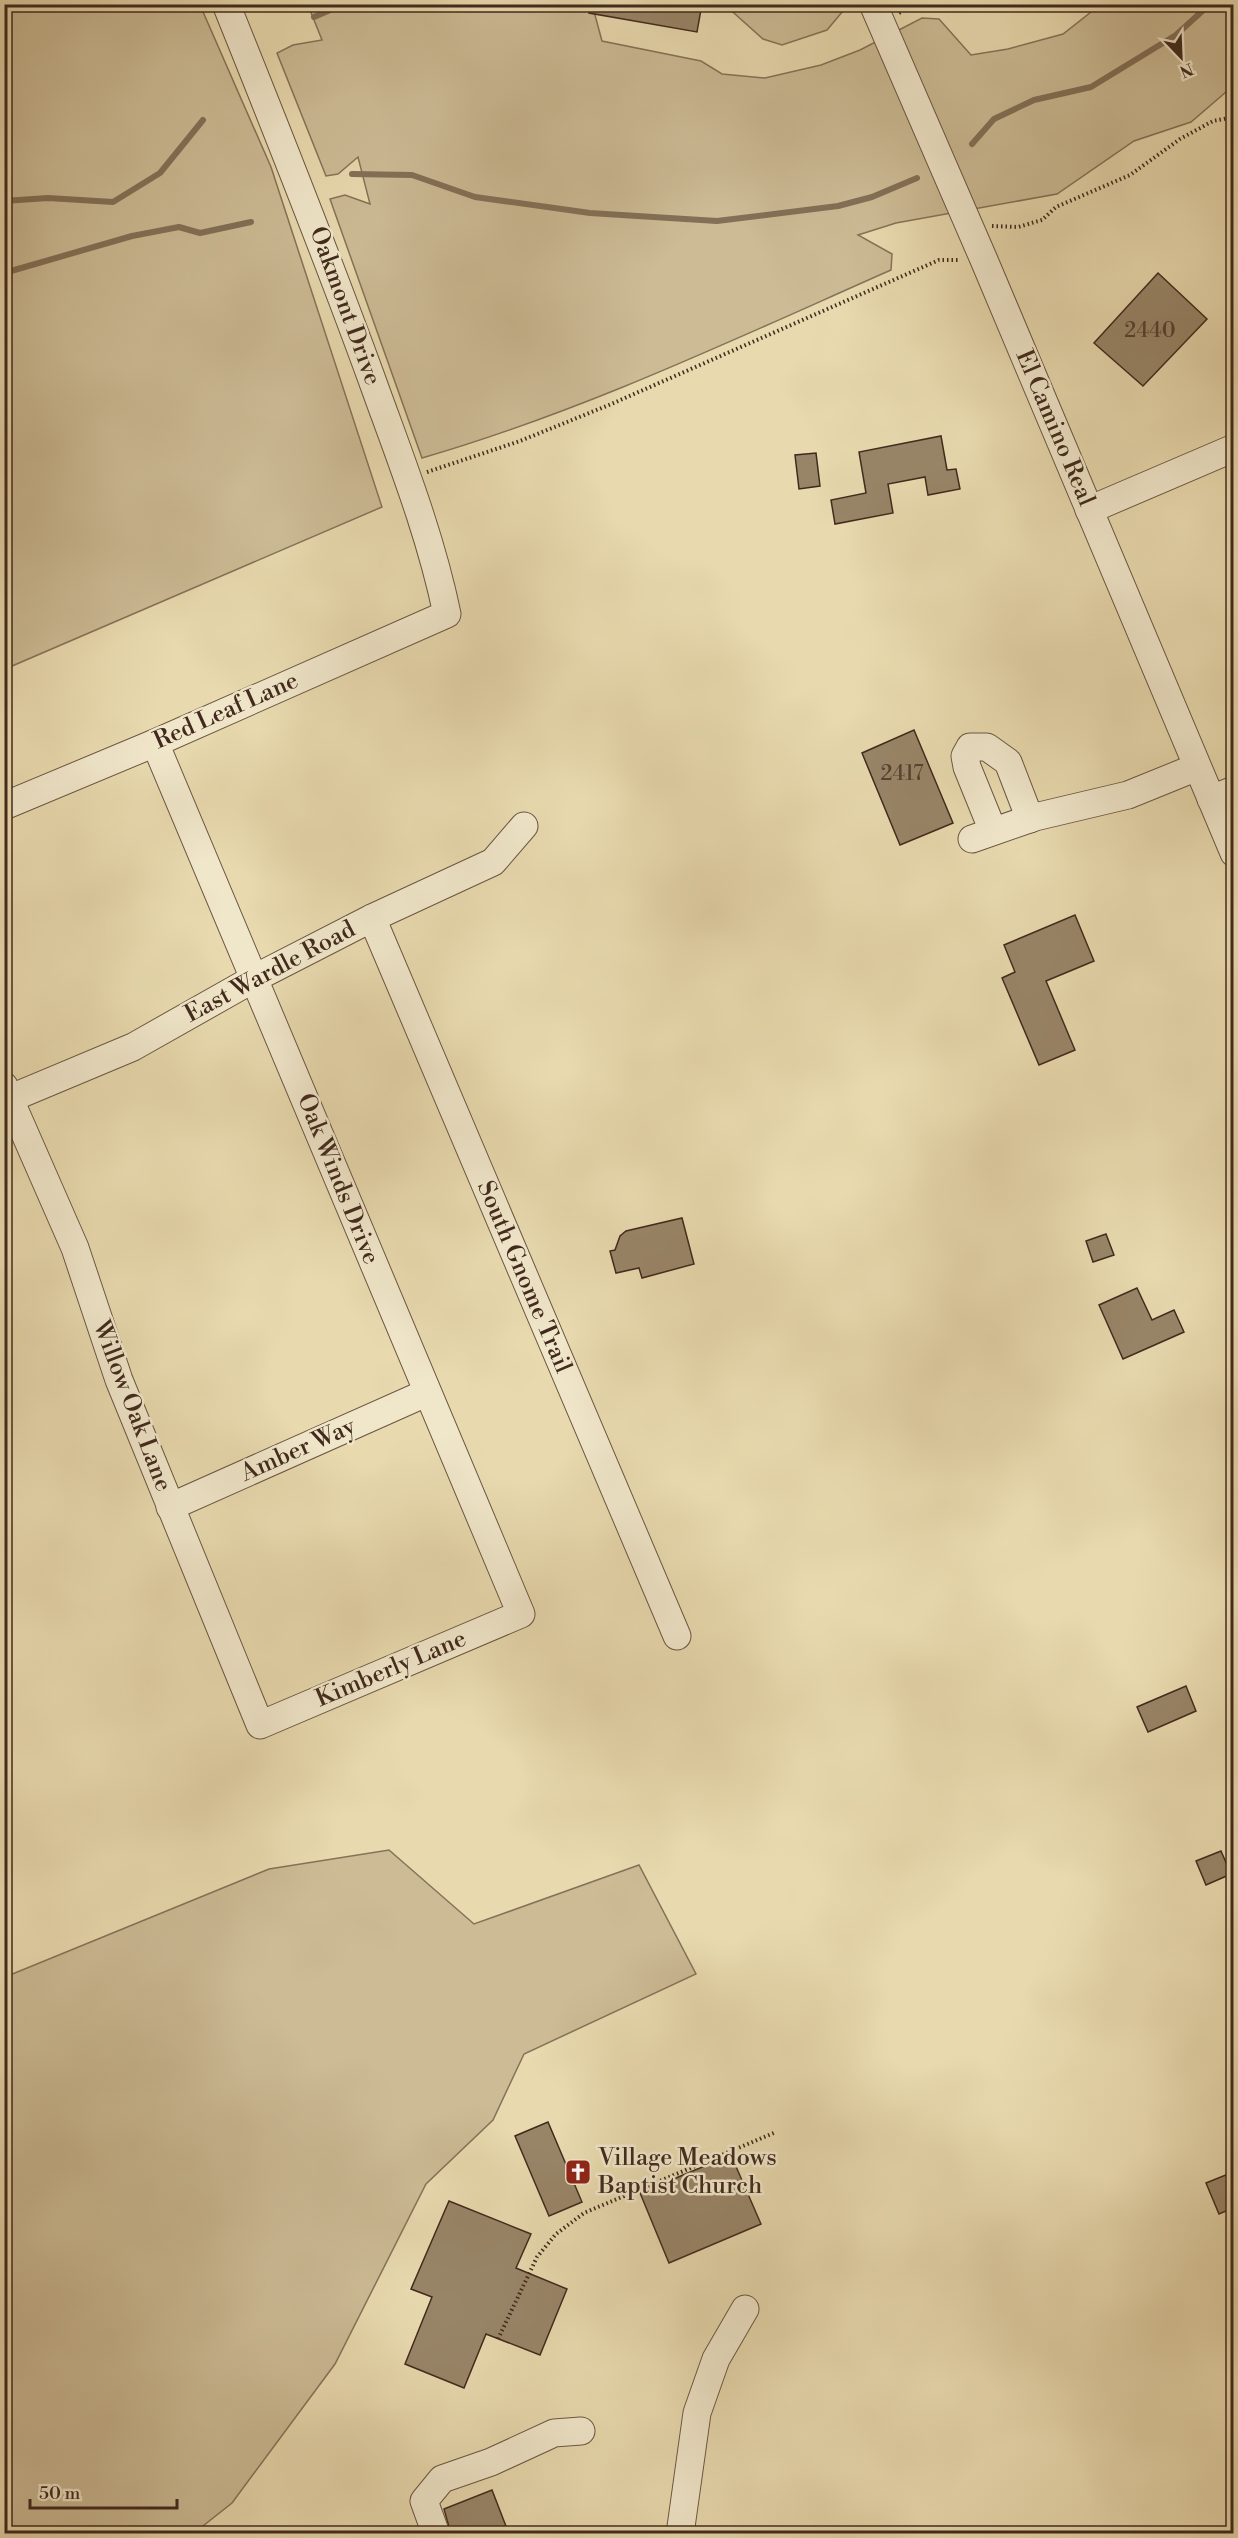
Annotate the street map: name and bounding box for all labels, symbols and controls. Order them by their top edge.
north arrow [1151,27,1211,87]
text: N [1176,58,1196,82]
street label: Oakmont Drive [302,222,388,390]
house number: 2440 [1124,318,1176,344]
street label: El Camino Real [1009,345,1101,511]
street label: Red Leaf Lane [149,666,303,756]
house number: 2417 [880,761,924,787]
street label: East Wardle Road [180,914,361,1030]
street label: Oak Winds Drive [290,1089,386,1269]
street label: South Gnome Trail [470,1176,578,1378]
street label: Willow Oak Lane [85,1315,178,1496]
street label: Amber Way [235,1411,360,1489]
street label: Kimberly Lane [311,1624,471,1714]
place label: Village Meadows Baptist Church [597,2143,777,2201]
church icon: Village Meadows Baptist Church [563,2157,593,2187]
scale bar [30,2472,177,2510]
text: 50 m [39,2482,81,2505]

